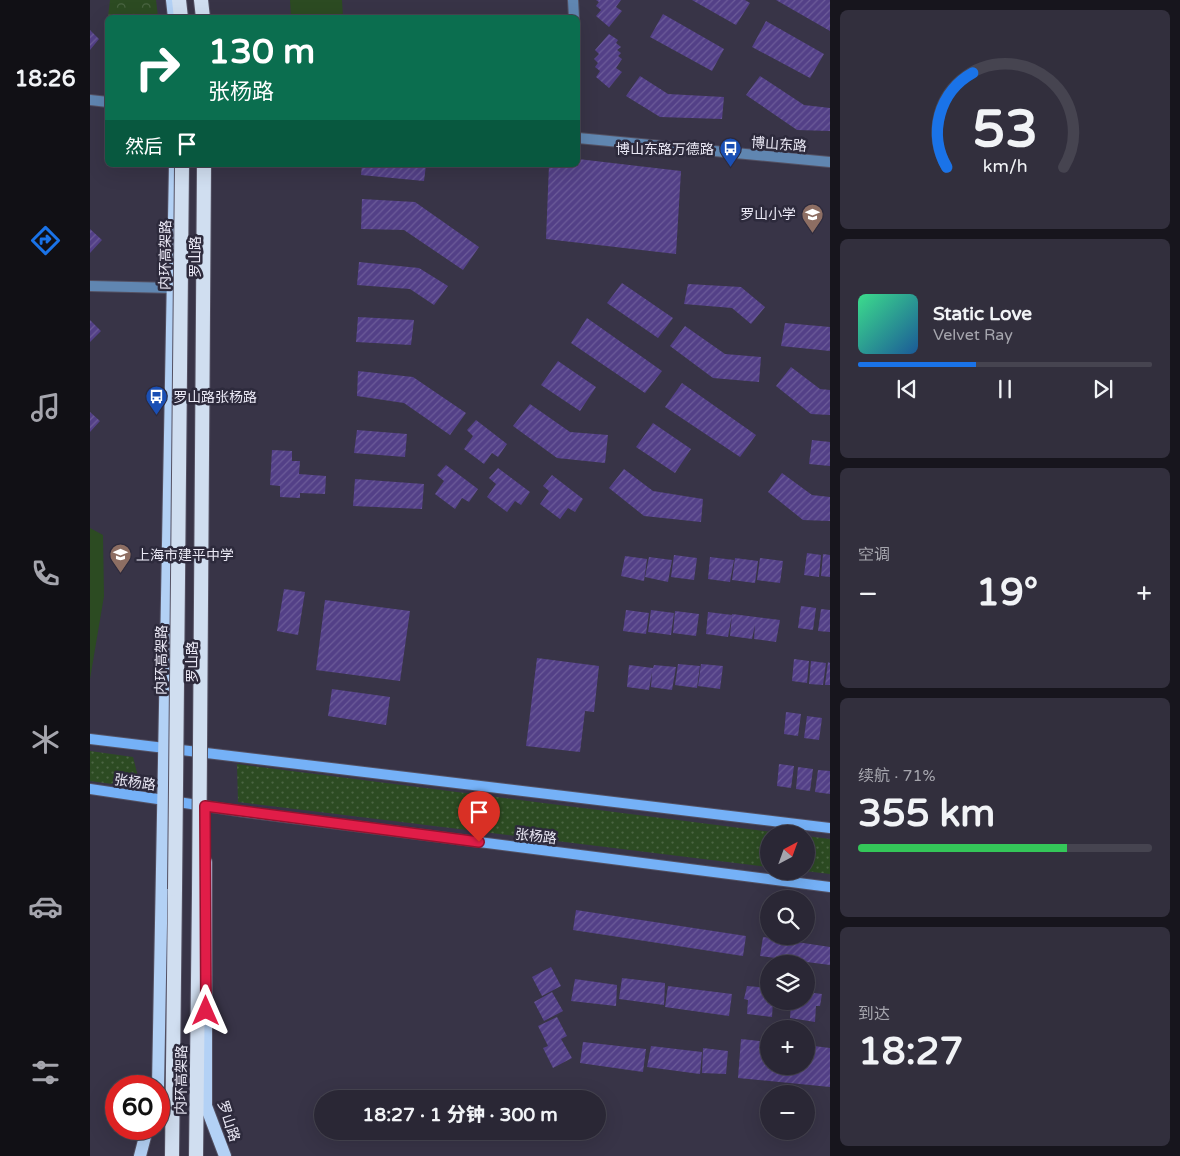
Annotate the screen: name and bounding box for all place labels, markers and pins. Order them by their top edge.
bus stop icon: 博山东路万德路 [718,137,742,168]
place label: 博山东路万德路 [616,141,714,158]
school or university icon: 罗山小学 [800,202,824,233]
place label: 罗山小学 [740,206,796,223]
bus stop icon: 罗山路张杨路 [145,385,169,416]
place label: 罗山路张杨路 [173,389,257,406]
school or university icon: 上海市建平中学 [108,543,132,574]
place label: 上海市建平中学 [136,547,234,564]
pin [458,791,500,842]

